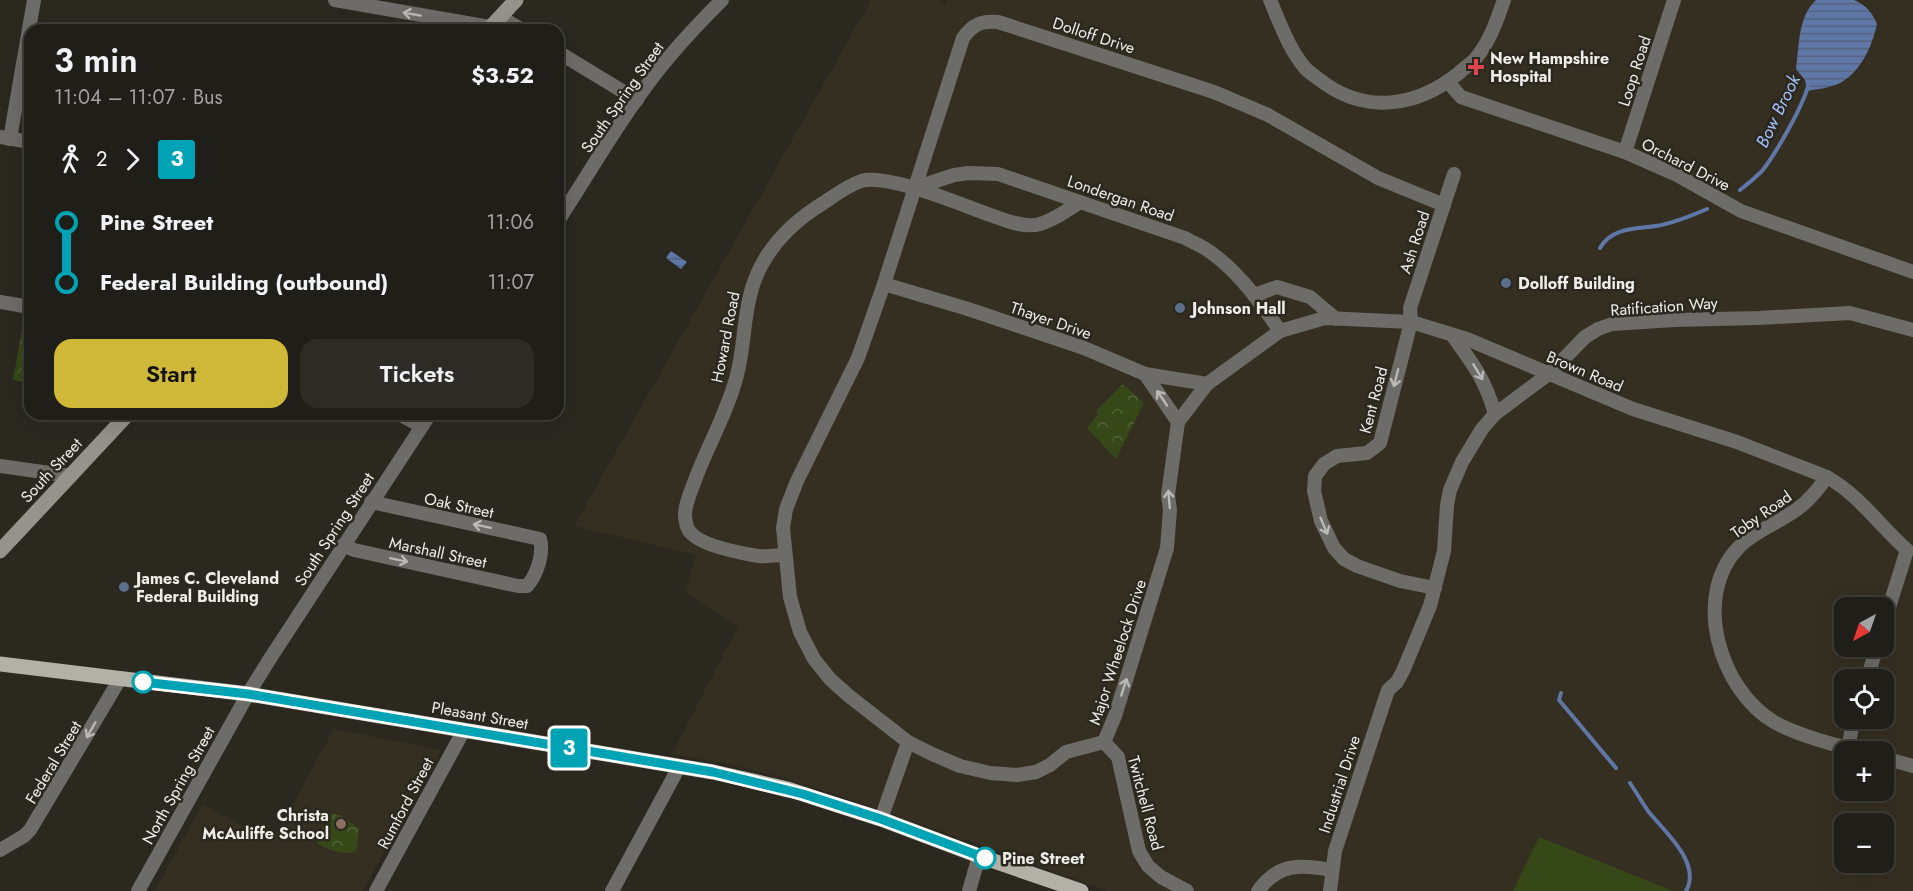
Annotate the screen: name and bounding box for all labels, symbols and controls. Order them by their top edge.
one-way arrow [403,8,423,19]
street label: Dolloff Drive [1050,11,1138,60]
street label: Loop Road [1612,33,1657,109]
text: 3 min [54,37,138,84]
street label: South Spring Street [575,37,669,158]
place label: New Hampshire Hospital [1490,47,1609,88]
marker: New Hampshire Hospital [1467,58,1485,76]
text: $3.52 [471,59,534,91]
water label: Bow Brook [1749,69,1807,152]
text: 11:04 – 11:07 · Bus [54,83,223,112]
street label: Orchard Drive [1638,132,1734,197]
icon: walk [54,143,87,176]
icon: forward [116,143,149,176]
text: 3 [170,144,183,174]
text: 2 [96,145,107,174]
street label: Londergan Road [1064,169,1177,227]
text: Pine Street [100,206,213,238]
text: 11:06 [486,208,534,237]
street label: Ash Road [1394,208,1435,276]
text: Federal Building (outbound) [100,266,388,298]
text: 11:07 [488,268,534,297]
place label: Dolloff Building [1518,272,1635,295]
marker: Dolloff Building [1499,276,1513,290]
street label: Howard Road [705,290,746,385]
street label: Ratification Way [1610,291,1719,322]
street label: Thayer Drive [1007,296,1094,345]
place label: Johnson Hall [1189,297,1286,320]
marker: Johnson Hall [1173,301,1187,315]
button: Start [54,339,288,408]
button: Tickets [300,339,534,408]
street label: Brown Road [1543,345,1627,398]
one-way arrow [1473,363,1485,380]
street label: Kent Road [1354,364,1393,436]
one-way arrow [1390,369,1402,388]
one-way arrow [1156,390,1168,407]
street label: South Street [15,433,88,508]
street label: South Spring Street [289,468,380,590]
street label: Toby Road [1726,485,1796,544]
street label: Oak Street [422,487,496,524]
one-way arrow [1163,490,1174,509]
one-way arrow [1319,516,1330,534]
one-way arrow [473,520,492,532]
street label: Marshall Street [387,531,489,574]
one-way arrow [389,555,408,566]
place label: James C. Cleveland Federal Building [133,567,279,608]
street label: Major Wheelock Drive [1083,576,1152,728]
marker: James C. Cleveland Federal Building [117,580,131,594]
north arrow [1834,597,1894,657]
map controls [1834,597,1894,873]
button: locate [1834,669,1894,729]
unlabelled marker [132,671,154,693]
one-way arrow [1119,678,1130,697]
street label: Pleasant Street [430,696,530,735]
street label: Federal Street [20,716,87,808]
one-way arrow [85,721,97,738]
street label: North Spring Street [136,722,220,848]
line badge: 3 [550,728,588,768]
street label: Industrial Drive [1313,732,1366,836]
text: 3 [562,733,576,763]
button: + [1834,741,1894,801]
street label: Rumford Street [372,753,439,853]
street label: Twitchell Road [1122,753,1169,853]
place label: Christa McAuliffe School [202,804,329,845]
button: − [1834,813,1894,873]
marker: Christa McAuliffe School [334,817,348,831]
marker: Pine Street [974,847,996,869]
place label: Pine Street [1002,847,1085,870]

